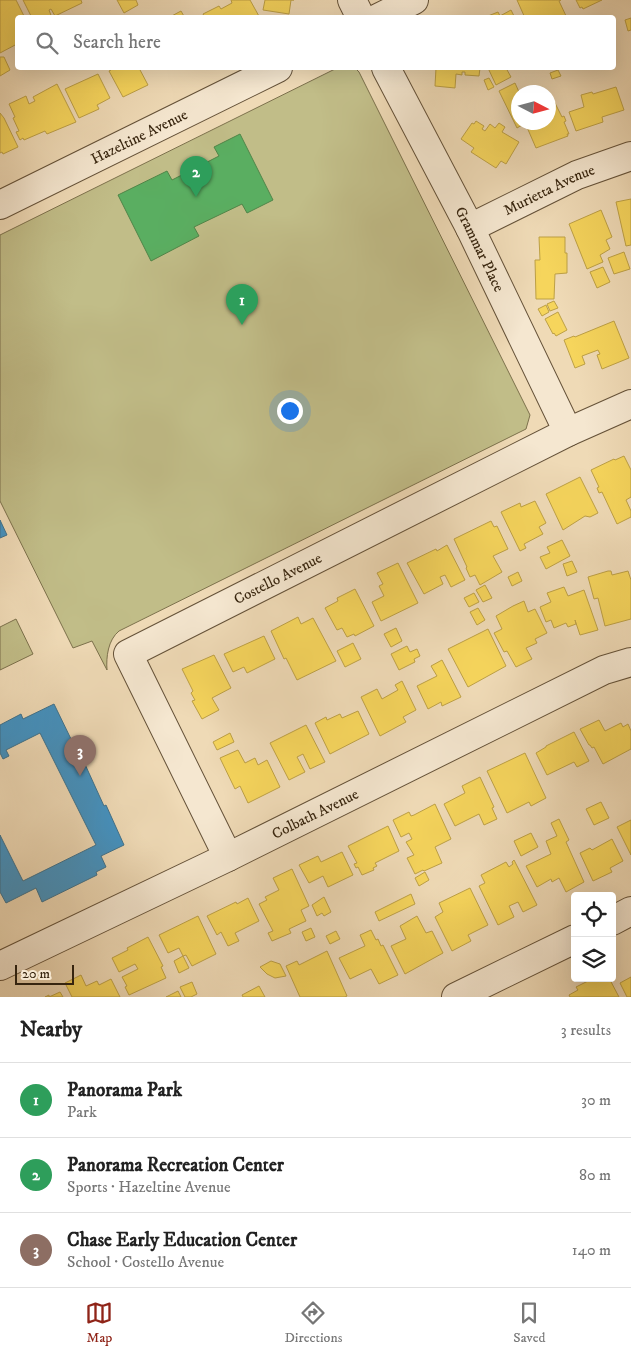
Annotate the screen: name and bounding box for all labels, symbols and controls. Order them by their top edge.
search box [15,15,616,70]
icon: search [33,29,61,57]
text: Search here [73,31,161,54]
north arrow [511,85,556,130]
street label: Hazeltine Avenue [88,105,191,169]
pin: 2 [180,156,212,197]
street label: Murietta Avenue [501,161,597,220]
street label: Grammar Place [450,204,508,295]
pin: 1 [226,284,258,325]
your location [277,398,303,424]
street label: Costello Avenue [231,549,325,609]
pin: 3 [64,735,96,776]
street label: Colbath Avenue [269,785,362,844]
map controls [571,892,616,982]
button: locate [571,892,616,937]
button: layers [571,937,616,982]
scale bar [15,962,74,985]
text: 20 m [22,965,50,983]
text: Nearby [20,1017,82,1043]
text: 3 results [561,1020,611,1040]
text: Panorama Park [67,1079,182,1102]
text: 1 [33,1090,39,1110]
text: 30 m [581,1090,611,1110]
text: Park [67,1102,97,1122]
text: Panorama Recreation Center [67,1154,284,1177]
text: 2 [32,1165,40,1185]
text: 80 m [579,1165,611,1185]
text: Sports · Hazeltine Avenue [67,1177,231,1197]
text: Chase Early Education Center [67,1229,297,1252]
text: 3 [33,1240,39,1260]
text: 140 m [572,1240,611,1260]
text: School · Costello Avenue [67,1252,224,1272]
tab: Map [85,1299,113,1347]
tab: Directions [284,1299,342,1347]
tab: Saved [513,1299,546,1347]

